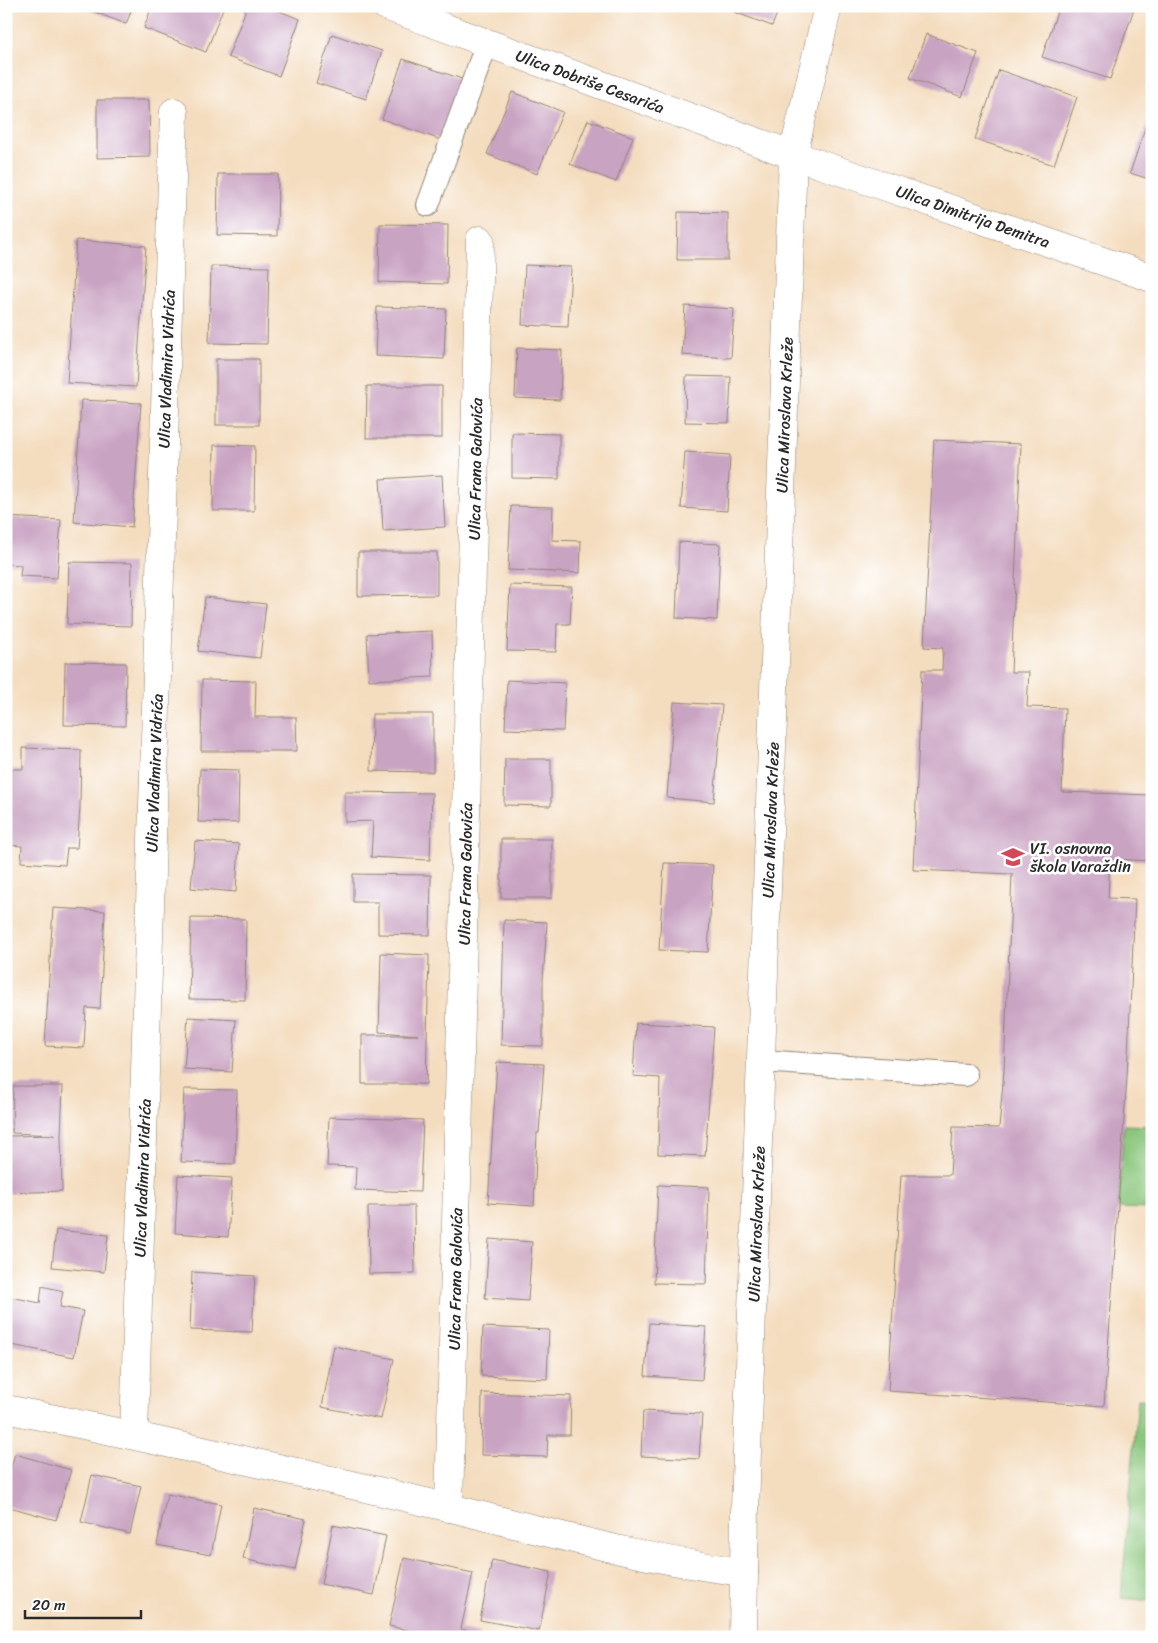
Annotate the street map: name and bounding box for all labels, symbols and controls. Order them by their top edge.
street label: Ulica Dobriše Cesarića [511,41,668,122]
street label: Ulica Dimitrija Demitra [892,176,1054,256]
street label: Ulica Vladimira Vidrića [149,289,184,449]
street label: Ulica Miroslava Krleže [767,336,802,494]
street label: Ulica Frana Galovića [460,397,491,540]
street label: Ulica Vladimira Vidrića [137,693,172,853]
street label: Ulica Miroslava Krleže [753,741,788,899]
street label: Ulica Frana Galovića [450,802,481,945]
place label: VI. osnovna škola Varaždin [1029,834,1131,881]
school or university icon: VI. osnovna škola Varaždin [1000,844,1026,870]
street label: Ulica Vladimira Vidrića [125,1098,160,1258]
street label: Ulica Miroslava Krleže [739,1145,774,1303]
street label: Ulica Frana Galovića [440,1207,471,1350]
scale bar [25,1588,141,1620]
text: 20 m [32,1592,66,1618]

